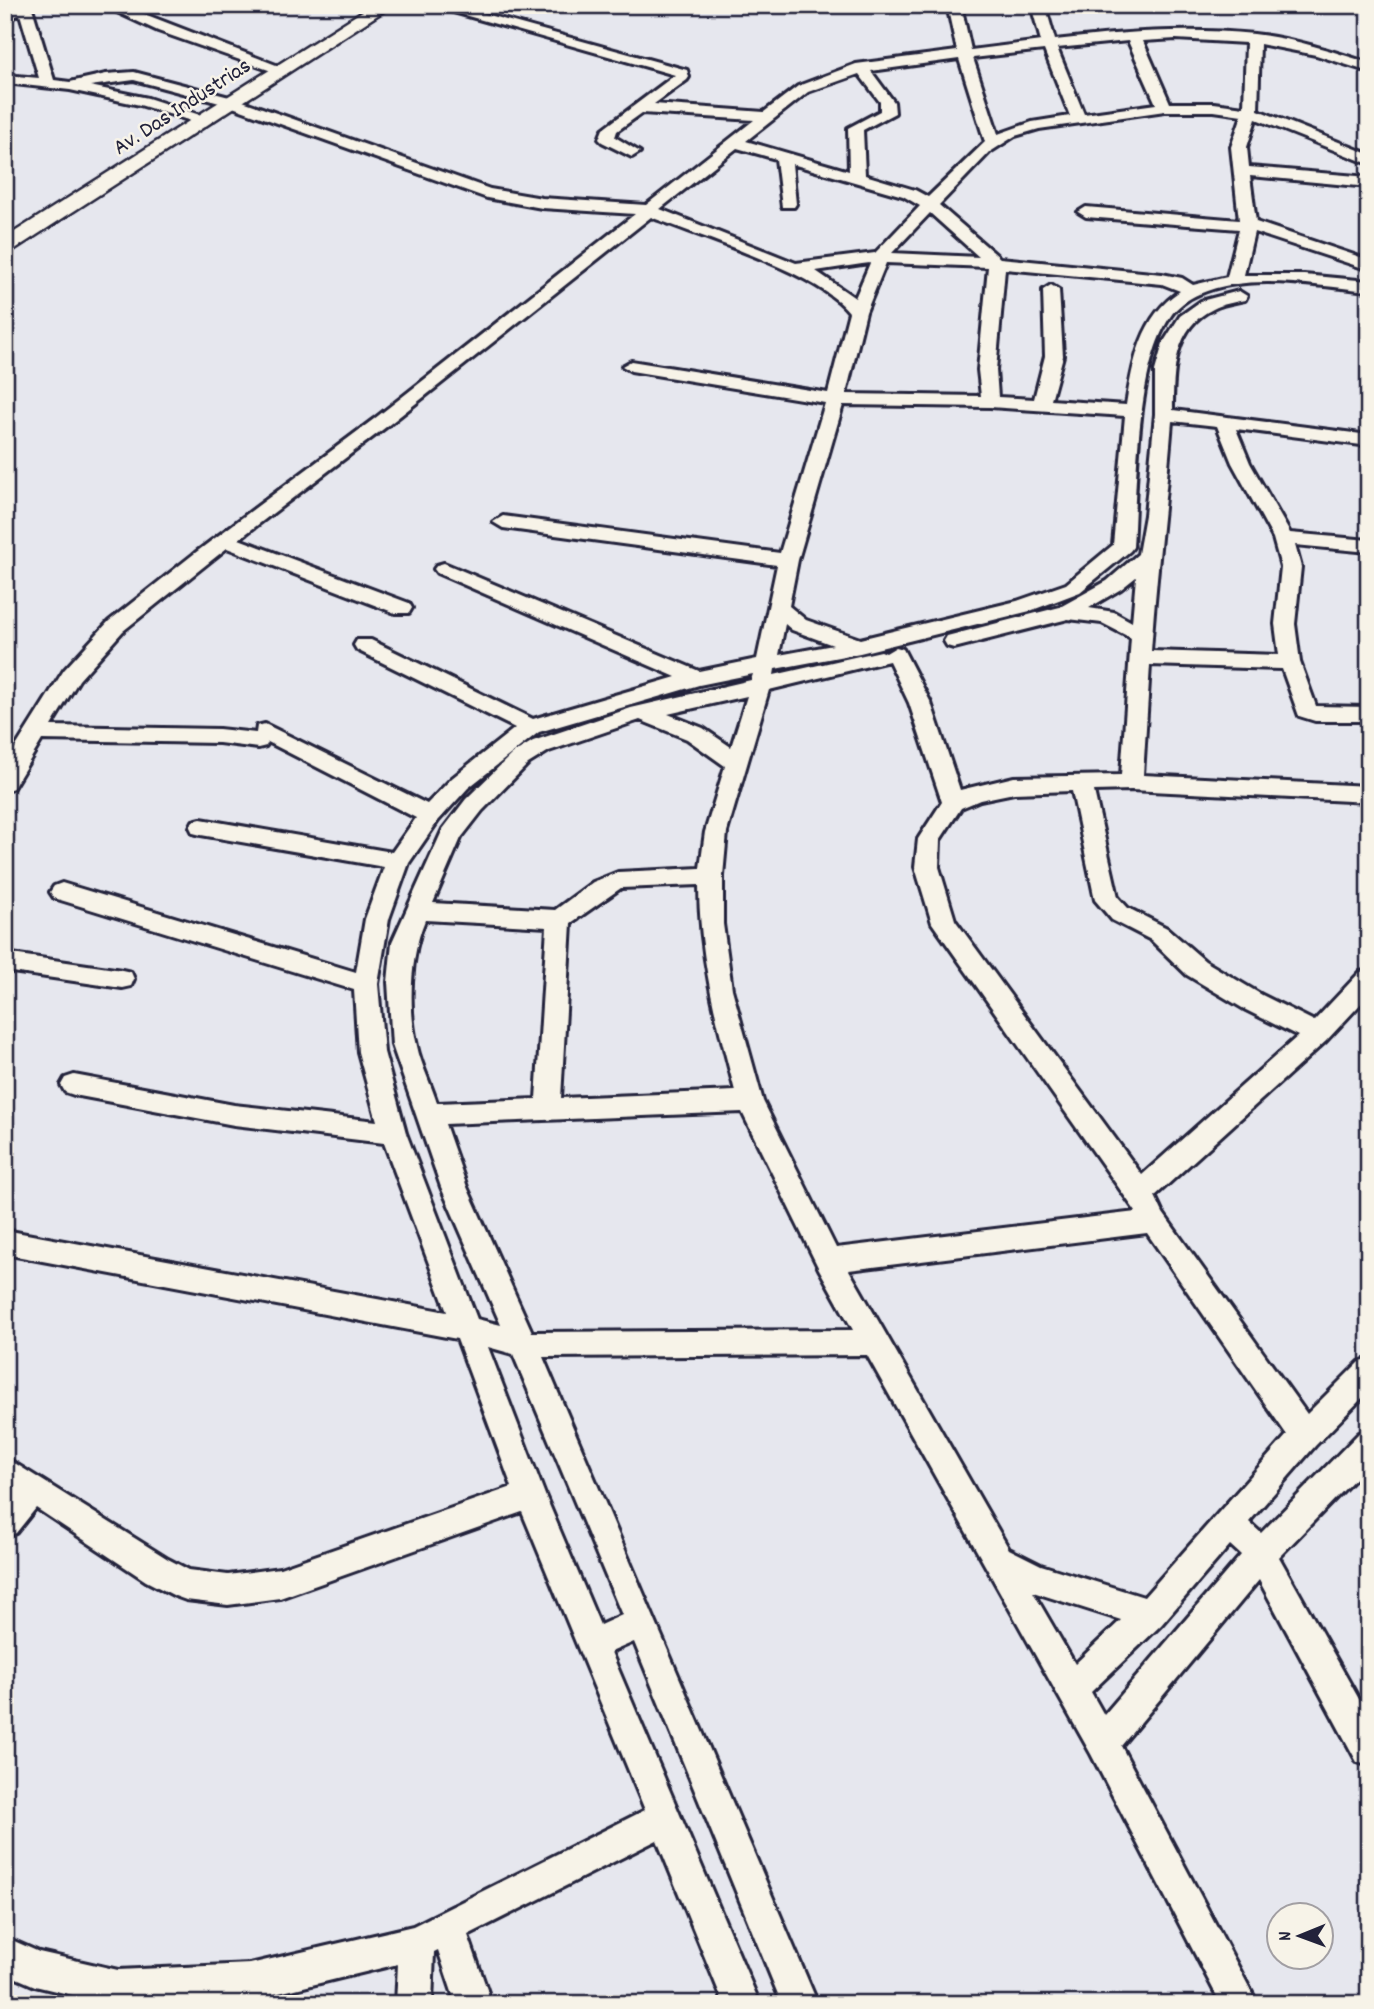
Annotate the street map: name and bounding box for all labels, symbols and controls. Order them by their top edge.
street label: Av. Das Industrias [107,51,258,165]
north arrow [1266,1900,1336,1970]
text: N [1273,1931,1300,1941]

